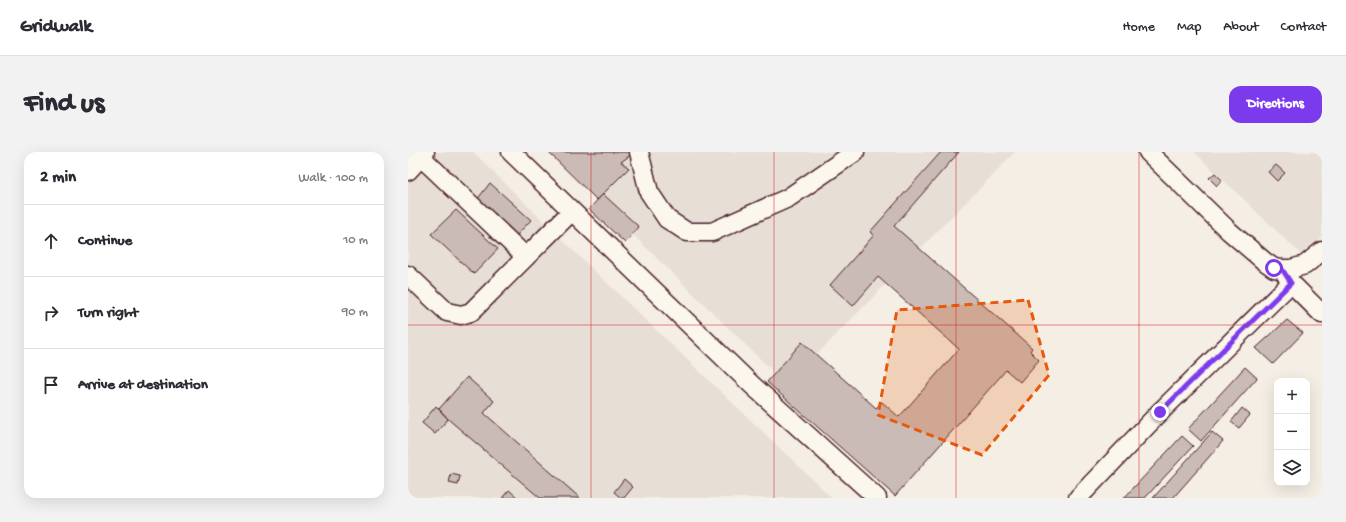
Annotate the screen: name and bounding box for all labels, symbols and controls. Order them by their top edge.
text: Gridwalk [20,16,92,39]
text: Home [1123,19,1155,36]
text: Map [1177,19,1201,36]
text: About [1223,19,1259,36]
text: Contact [1281,19,1326,36]
button: Directions [1229,86,1322,123]
text: Find us [24,88,104,121]
text: 2 min [40,168,76,188]
text: Walk · 100 m [299,171,368,186]
icon: ahead [40,230,62,252]
text: Continue [78,232,132,250]
text: 10 m [343,233,368,248]
route start [1265,259,1283,277]
icon: right [40,302,62,324]
text: Turn right [78,304,138,322]
text: 90 m [342,305,368,320]
icon: arrive [40,374,62,396]
text: Arrive at destination [78,376,208,394]
map controls [1274,378,1310,486]
button: + [1274,378,1310,414]
route end [1151,403,1169,421]
button: − [1274,414,1310,450]
button: layers [1274,450,1310,486]

